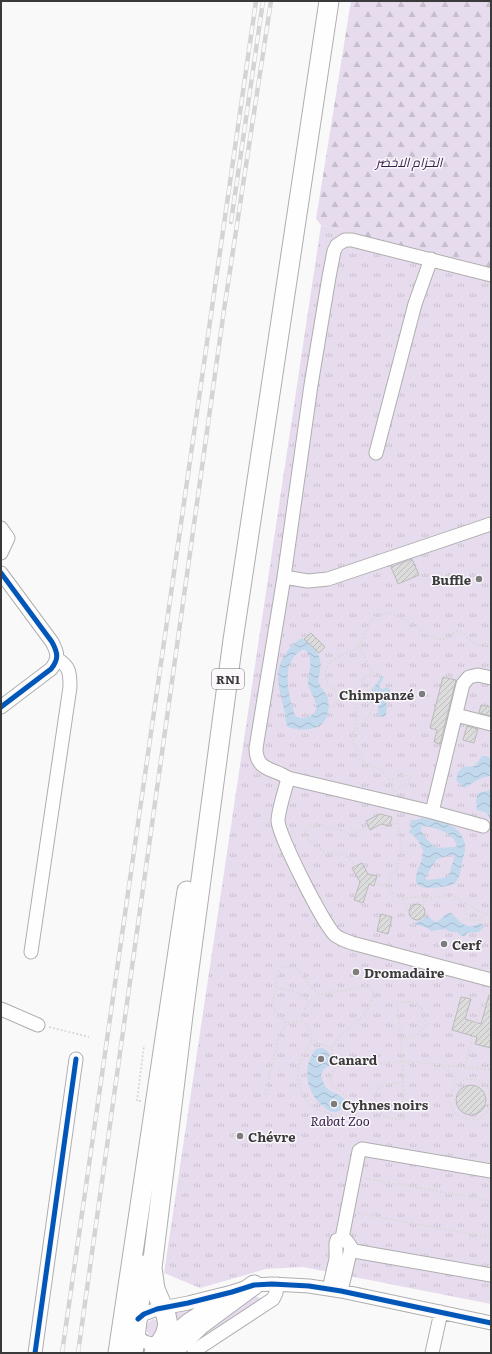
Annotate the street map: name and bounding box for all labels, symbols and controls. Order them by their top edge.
park label: الحزام الاخضر [374,152,444,172]
place label: Buffle [432,570,471,589]
marker: Buffle [474,574,484,584]
road number: RN1 [212,669,244,689]
place label: Chimpanzé [339,685,414,704]
marker: Chimpanzé [417,689,427,699]
place label: Cerf [452,935,482,954]
marker: Cerf [439,939,449,949]
place label: Dromadaire [364,963,444,982]
marker: Dromadaire [351,967,361,977]
place label: Canard [329,1050,378,1069]
marker: Canard [316,1054,326,1064]
place label: Cyhnes noirs [342,1095,429,1114]
marker: Cyhnes noirs [329,1099,339,1109]
park label: Rabat Zoo [310,1111,370,1130]
place label: Chévre [248,1127,296,1146]
marker: Chévre [235,1131,245,1141]

